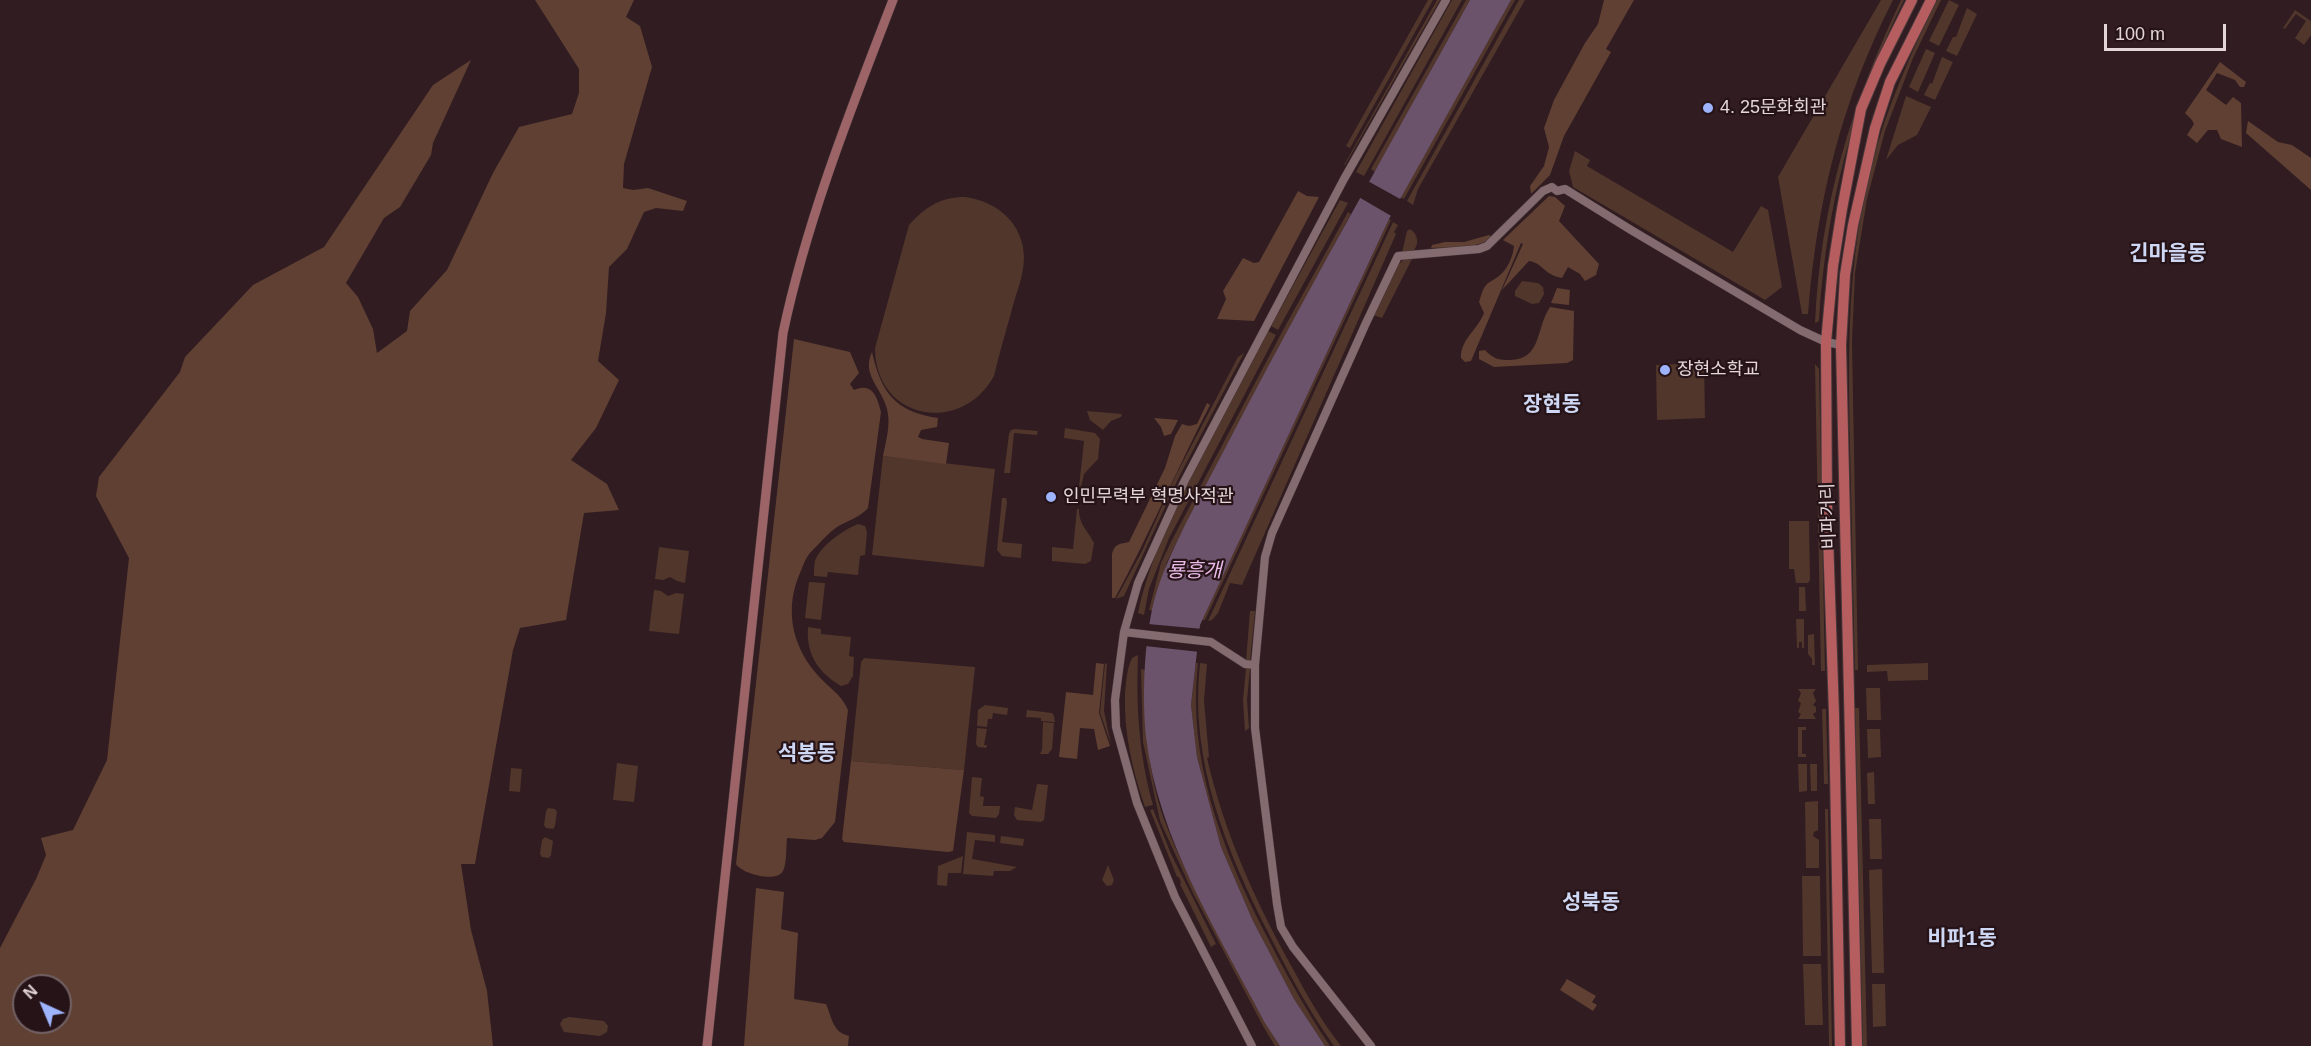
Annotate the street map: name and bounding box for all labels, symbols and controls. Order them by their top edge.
scale bar [2107,12,2228,50]
text: 100 m [2115,24,2165,44]
place label: 4. 25문화회관 [1720,97,1826,119]
marker: 4. 25문화회관 [1701,101,1715,115]
district label: 긴마을동 [2129,241,2207,267]
place label: 장현소학교 [1677,359,1760,381]
marker: 장현소학교 [1658,363,1672,377]
district label: 장현동 [1523,392,1581,418]
street label: 비파거리 [1817,483,1841,549]
place label: 인민무력부 혁명사적관 [1063,486,1234,508]
marker: 인민무력부 혁명사적관 [1044,490,1058,504]
water label: 룡흥개 [1166,559,1222,583]
district label: 석봉동 [778,741,836,767]
district label: 성북동 [1562,890,1620,916]
district label: 비파1동 [1927,926,1997,952]
north arrow [12,974,72,1034]
text: N [20,982,41,1002]

